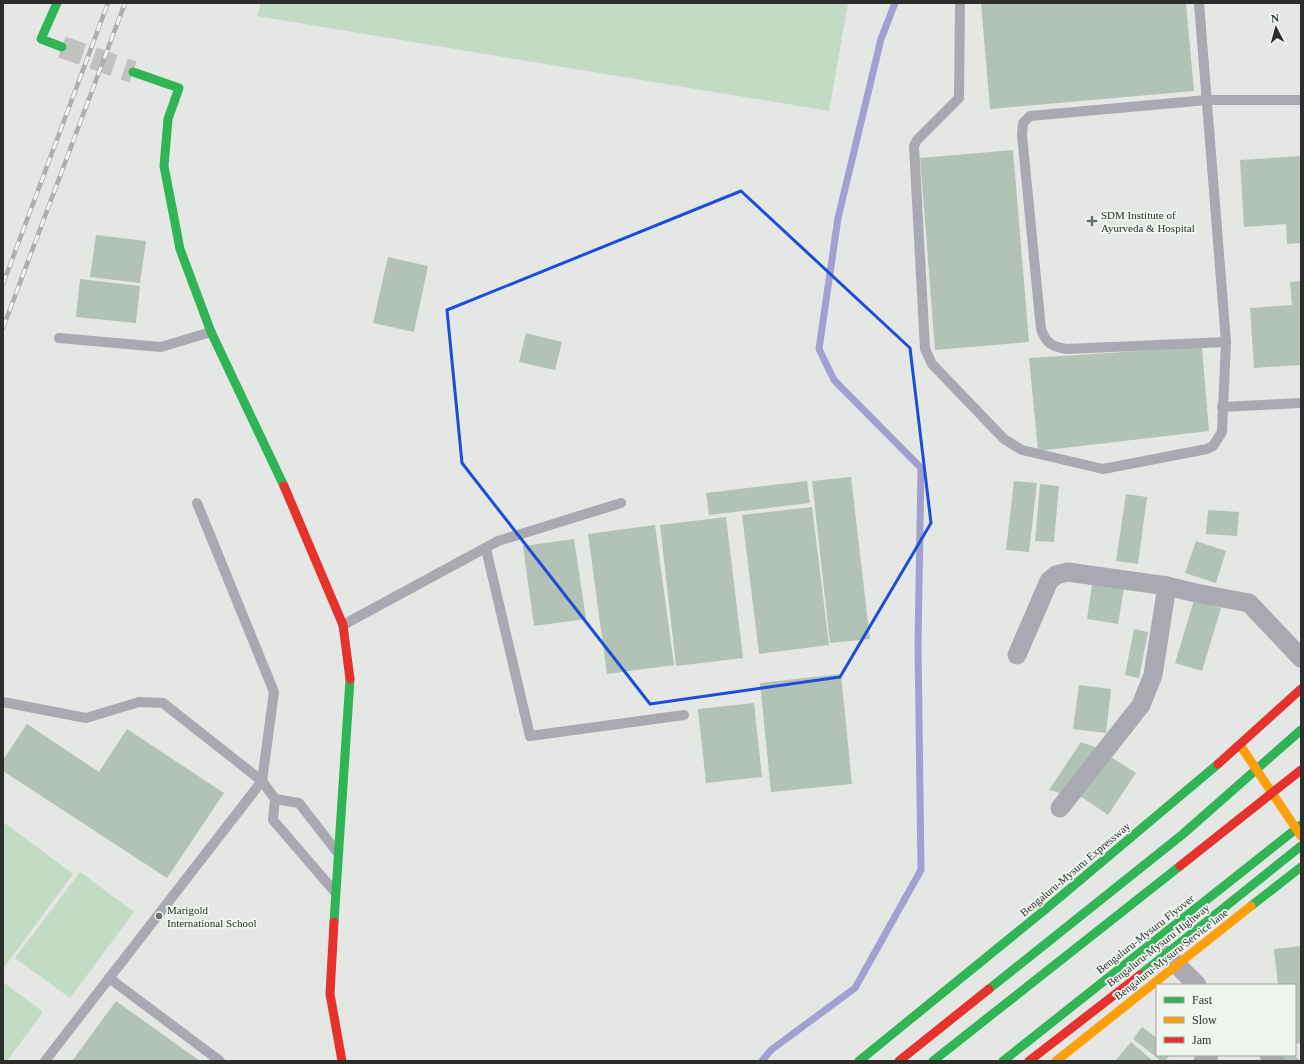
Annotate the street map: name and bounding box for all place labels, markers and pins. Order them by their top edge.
place label: SDM Institute of Ayurveda & Hospital [1101,209,1195,234]
marker: SDM Institute of Ayurveda & Hospital [1086,215,1098,227]
place label: Marigold International School [167,904,257,929]
marker: Marigold International School [154,911,164,921]

